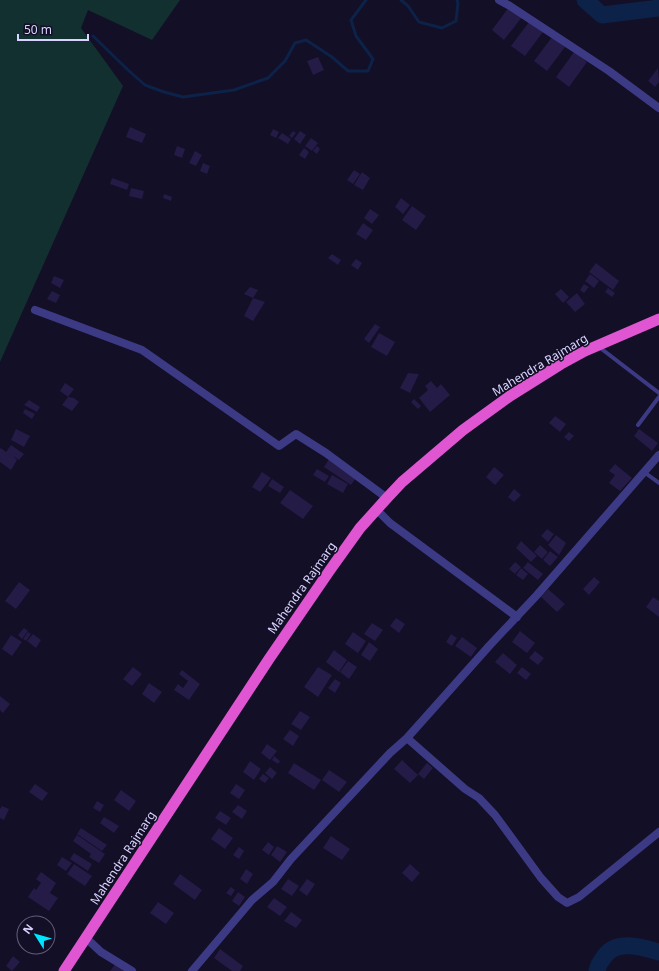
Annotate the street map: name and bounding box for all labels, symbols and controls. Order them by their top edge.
scale bar [18,16,88,42]
text: 50 m [24,21,52,38]
street label: Mahendra Rajmarg [489,329,591,400]
street label: Mahendra Rajmarg [263,538,340,637]
street label: Mahendra Rajmarg [86,808,159,908]
north arrow [16,915,56,955]
text: N [19,921,36,937]

